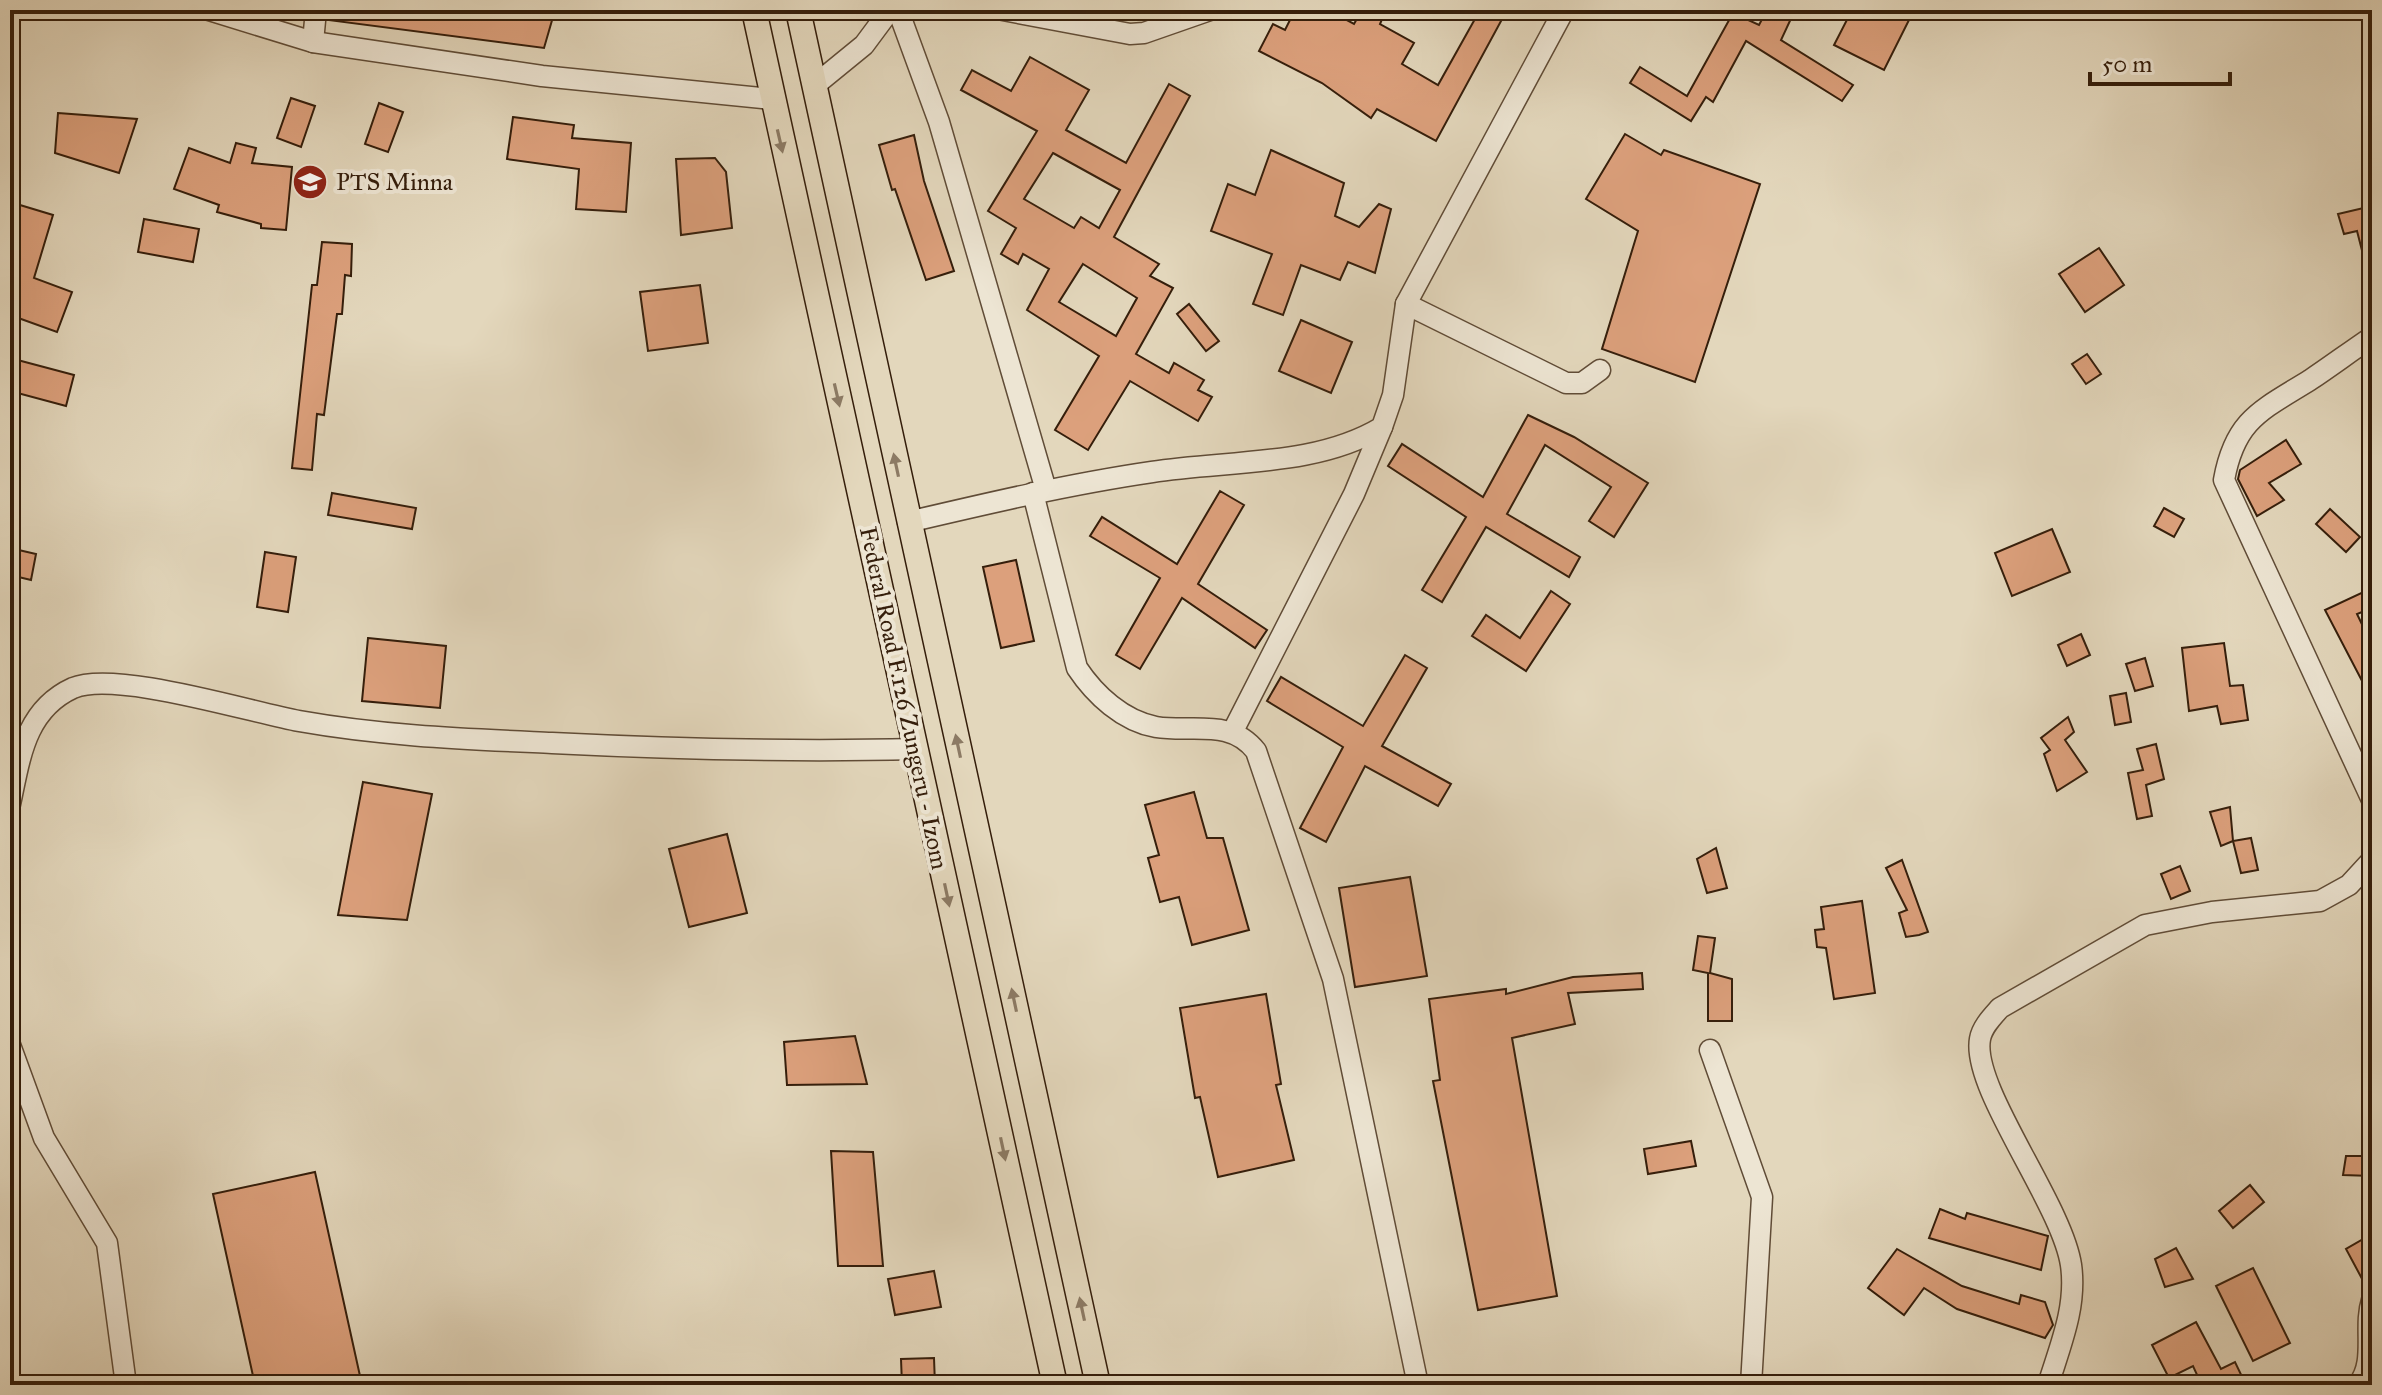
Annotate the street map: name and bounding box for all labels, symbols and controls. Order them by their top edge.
scale bar [2090,36,2230,86]
text: 50 m [2102,49,2152,79]
one-way arrow [774,129,787,154]
school or university icon: PTS Minna [291,163,329,201]
place label: PTS Minna [336,167,454,197]
one-way arrow [831,383,844,408]
one-way arrow [889,452,902,477]
street label: Federal Road F.126 Zungeru - Izom [853,524,955,872]
one-way arrow [951,734,964,759]
one-way arrow [941,883,954,908]
one-way arrow [1007,988,1020,1013]
one-way arrow [997,1137,1010,1162]
one-way arrow [1075,1296,1088,1321]

